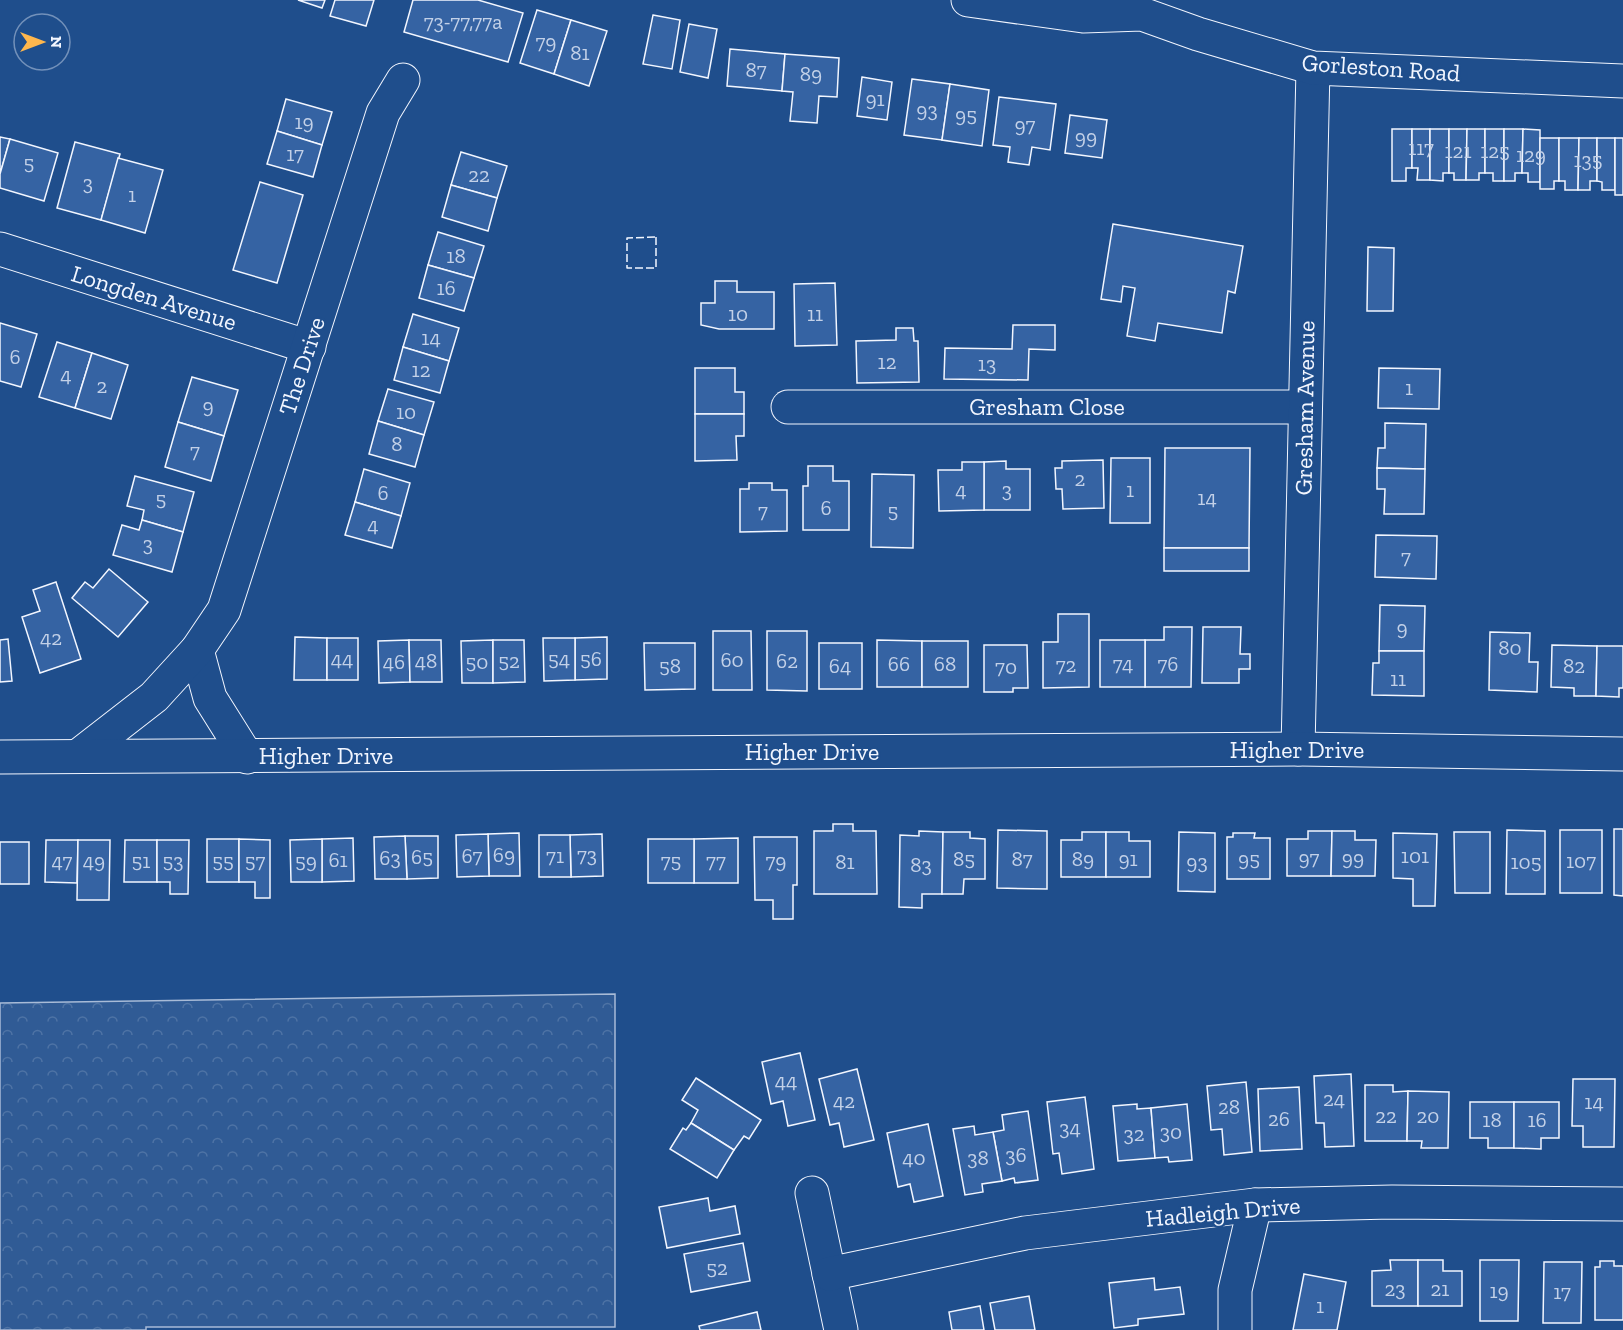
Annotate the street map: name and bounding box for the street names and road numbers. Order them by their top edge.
street label: Gorleston Road [1301,47,1461,88]
street label: Longden Avenue [68,259,240,336]
street label: The Drive [272,313,331,419]
street label: Gresham Avenue [1288,320,1321,496]
street label: Gresham Close [969,392,1125,421]
street label: Higher Drive [1230,735,1364,764]
street label: Higher Drive [745,737,879,766]
street label: Higher Drive [259,741,393,770]
street label: Hadleigh Drive [1144,1190,1302,1233]

